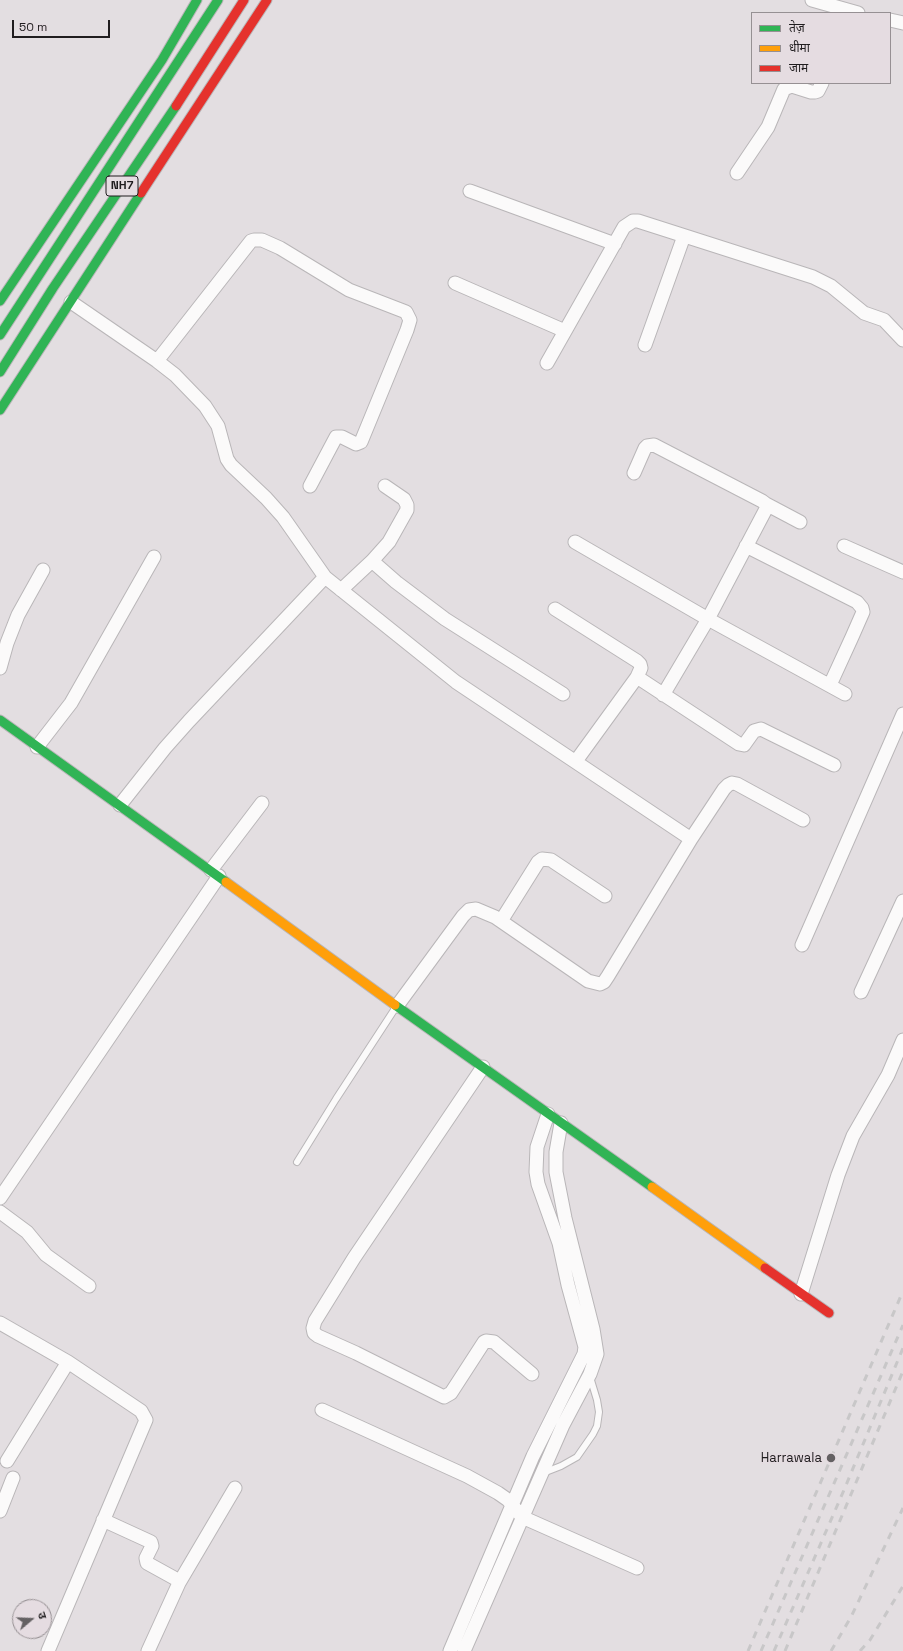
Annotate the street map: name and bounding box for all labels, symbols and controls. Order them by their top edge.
scale bar [14,12,112,38]
legend [751,12,891,84]
text: 50 m [19,19,47,35]
text: तेज़ [789,20,805,36]
text: धीमा [789,40,810,56]
text: जाम [789,60,808,76]
road number: NH7 [106,176,138,196]
place label: Harrawala [761,1450,822,1466]
marker: Harrawala [825,1452,837,1464]
north arrow [12,1599,52,1639]
text: उ [35,1610,50,1621]

